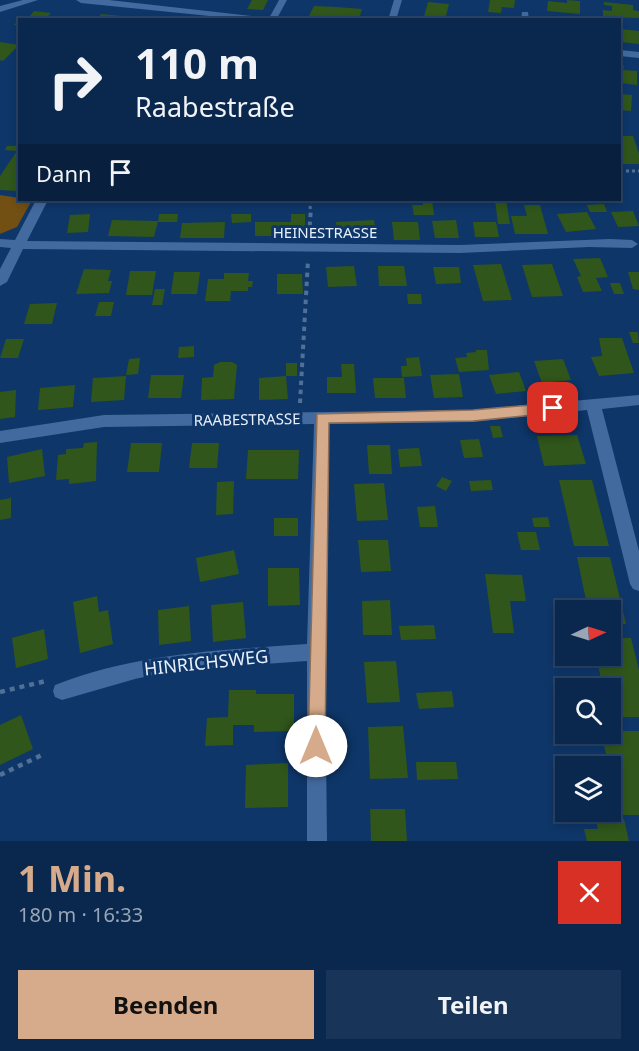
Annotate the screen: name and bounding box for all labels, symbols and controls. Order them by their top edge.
text: 110 m [135,34,259,91]
icon: right [36,42,114,120]
text: Raabestraße [135,88,295,125]
icon: arrive [104,156,137,189]
text: Dann [36,158,92,188]
street label: HEINESTRASSE [273,222,377,242]
pin [527,382,578,433]
icon: arrive [536,391,569,424]
street label: RAABESTRASSE [193,408,301,430]
north arrow [555,600,621,666]
map controls [555,600,621,822]
street label: HINRICHSWEG [143,644,269,680]
button: search [555,678,621,744]
position arrow [284,714,348,778]
button: layers [555,756,621,822]
text: 1 Min. [18,854,126,903]
button: close [558,861,621,924]
text: 180 m · 16:33 [18,901,143,928]
button: Beenden [18,970,314,1039]
button: Teilen [326,970,621,1039]

